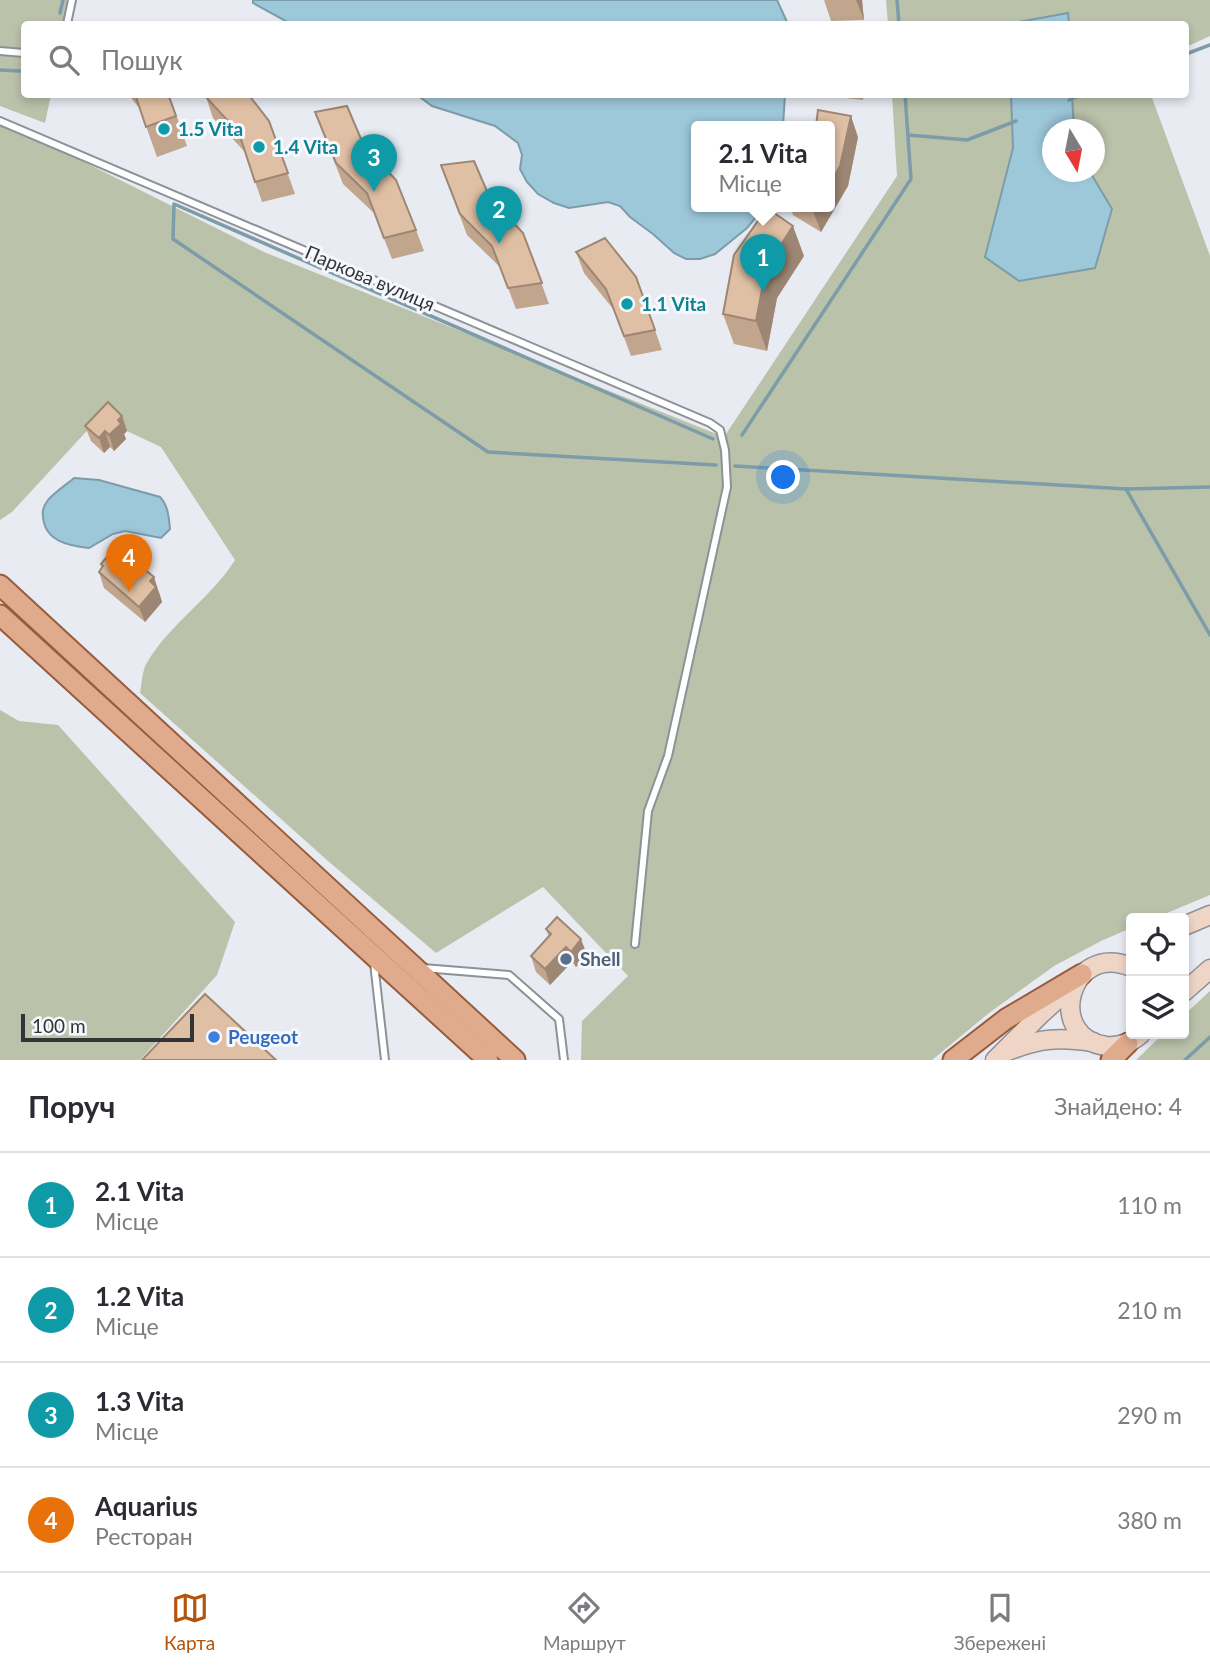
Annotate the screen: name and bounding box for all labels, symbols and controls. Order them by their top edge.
search box [21,21,1189,98]
icon: search [45,41,83,79]
text: Пошук [101,44,183,76]
place label: 1.5 Vita [178,117,243,140]
north arrow [1042,119,1105,182]
marker: 1.5 Vita [156,121,172,137]
popup [691,121,835,212]
pin: 3 [351,134,397,192]
place label: 1.4 Vita [273,135,338,158]
text: 2.1 Vita [718,137,808,169]
marker: 1.4 Vita [251,139,267,155]
text: Місце [718,169,782,197]
pin: 2 [476,186,522,244]
pin: 1 [740,234,786,292]
street label: Паркова вулиця [302,240,439,315]
place label: 1.1 Vita [641,292,706,315]
marker: 1.1 Vita [619,296,635,312]
your location [766,460,800,494]
pin: 4 [106,534,152,592]
map controls [1126,913,1189,1039]
button: locate [1126,913,1189,976]
place label: Shell [580,947,621,970]
marker: Shell [558,951,574,967]
button: layers [1126,976,1189,1039]
scale bar [21,1011,194,1043]
text: 100 m [32,1014,86,1037]
place label: Peugeot [228,1025,298,1048]
marker: Peugeot [206,1029,222,1045]
text: Поруч [28,1088,115,1124]
text: Знайдено: 4 [1054,1092,1182,1120]
text: 2.1 Vita [95,1175,184,1207]
text: 1 [44,1191,58,1219]
text: 110 m [1117,1191,1182,1219]
text: Місце [95,1207,159,1235]
text: 1.2 Vita [95,1280,184,1312]
text: 2 [44,1296,58,1324]
text: 210 m [1117,1296,1182,1324]
text: Місце [95,1312,159,1340]
text: 1.3 Vita [95,1385,184,1417]
text: 3 [44,1401,58,1429]
text: 290 m [1117,1401,1182,1429]
text: Місце [95,1417,159,1445]
text: Aquarius [95,1490,198,1522]
text: 4 [44,1506,58,1534]
text: 380 m [1117,1506,1182,1534]
text: Ресторан [95,1522,193,1550]
tab: Карта [164,1589,215,1654]
tab: Маршрут [543,1589,626,1654]
tab: Збережені [954,1589,1046,1654]

